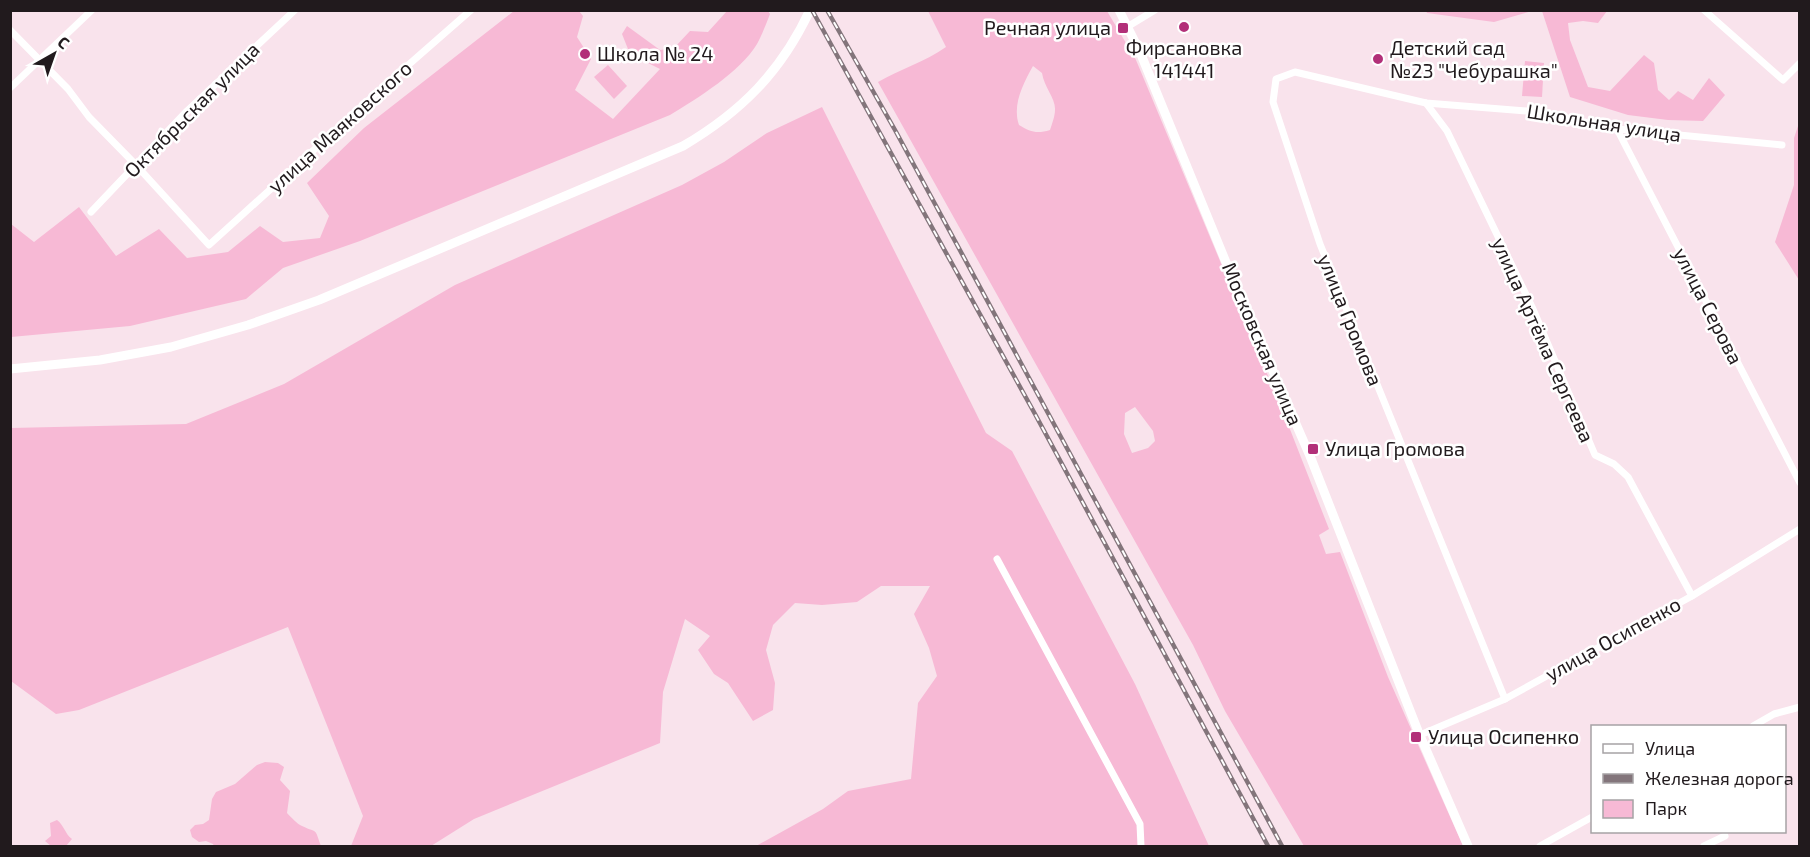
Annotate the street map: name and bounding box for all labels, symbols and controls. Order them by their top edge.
place label: Речная улица [984,15,1111,40]
marker: Фирсановка 141441 [1177,20,1191,34]
marker: Речная улица [1116,21,1130,35]
north arrow [24,24,84,84]
text: С [54,32,74,52]
place label: Фирсановка 141441 [1126,35,1242,82]
place label: Детский сад №23 "Чебурашка" [1390,35,1558,83]
street label: Октябрьская улица [119,37,264,182]
place label: Школа № 24 [597,41,714,65]
marker: Школа № 24 [578,47,592,61]
marker: Детский сад №23 "Чебурашка" [1371,52,1385,66]
street label: улица Маяковского [262,55,417,198]
street label: Школьная улица [1525,98,1683,147]
street label: улица Артёма Сергеева [1487,233,1600,446]
street label: улица Серова [1668,243,1749,368]
street label: улица Громова [1313,250,1388,389]
street label: Московская улица [1217,259,1308,429]
place label: Улица Громова [1325,436,1465,460]
marker: Улица Громова [1306,442,1320,456]
street label: улица Осипенко [1541,591,1685,686]
place label: Улица Осипенко [1428,724,1579,748]
legend [1591,725,1786,833]
marker: Улица Осипенко [1409,730,1423,744]
text: Улица [1645,737,1695,759]
text: Железная дорога [1645,767,1794,789]
text: Парк [1645,797,1687,819]

